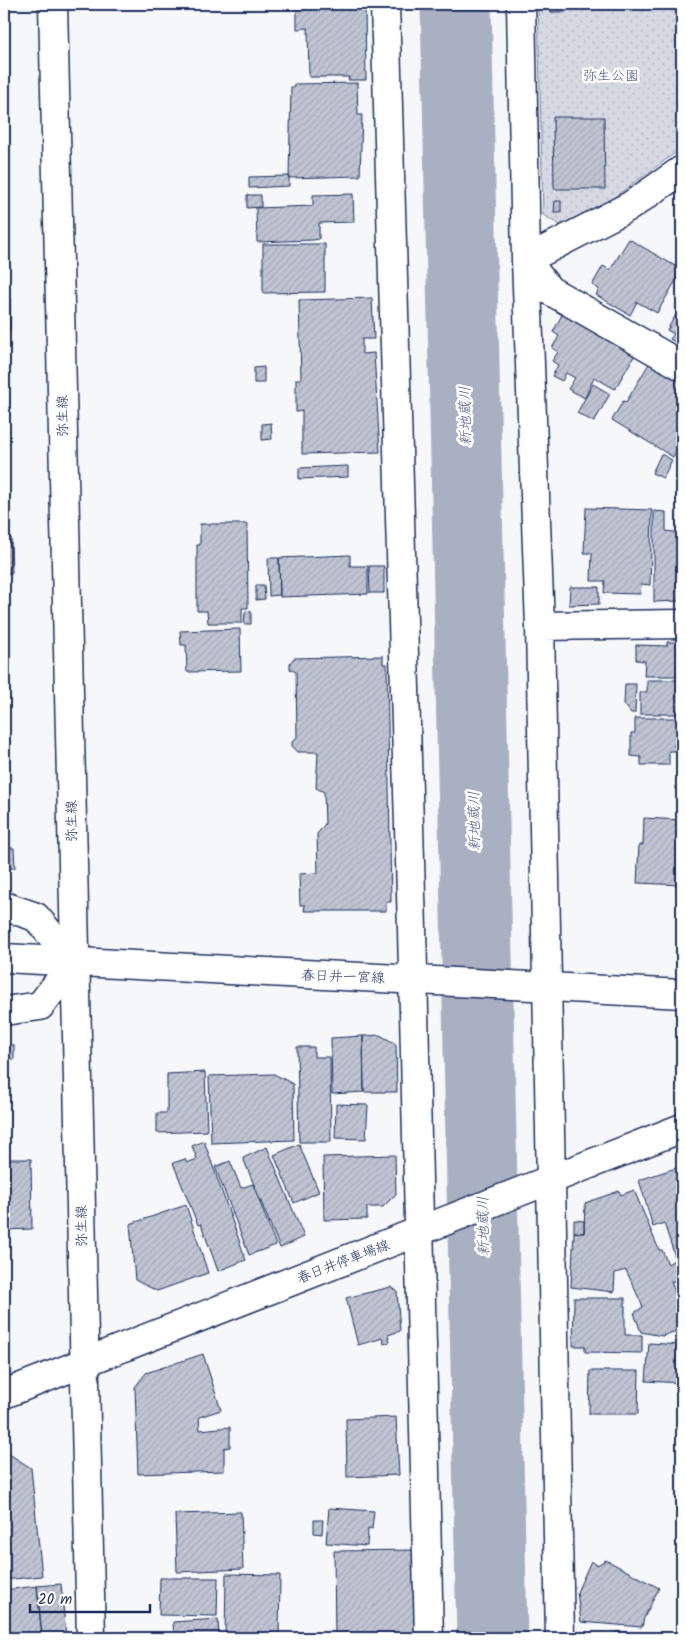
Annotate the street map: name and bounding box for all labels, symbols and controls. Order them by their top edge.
park label: 弥生公園 [583,65,639,87]
water label: 新地蔵川 [453,386,479,446]
street label: 弥生線 [52,395,74,437]
water label: 新地蔵川 [462,791,488,851]
street label: 弥生線 [61,800,83,842]
street label: 春日井一宮線 [301,965,385,989]
water label: 新地蔵川 [471,1196,497,1256]
street label: 弥生線 [71,1205,93,1247]
street label: 春日井停車場線 [294,1234,393,1290]
scale bar [30,1582,150,1614]
text: 20 m [38,1588,72,1612]

